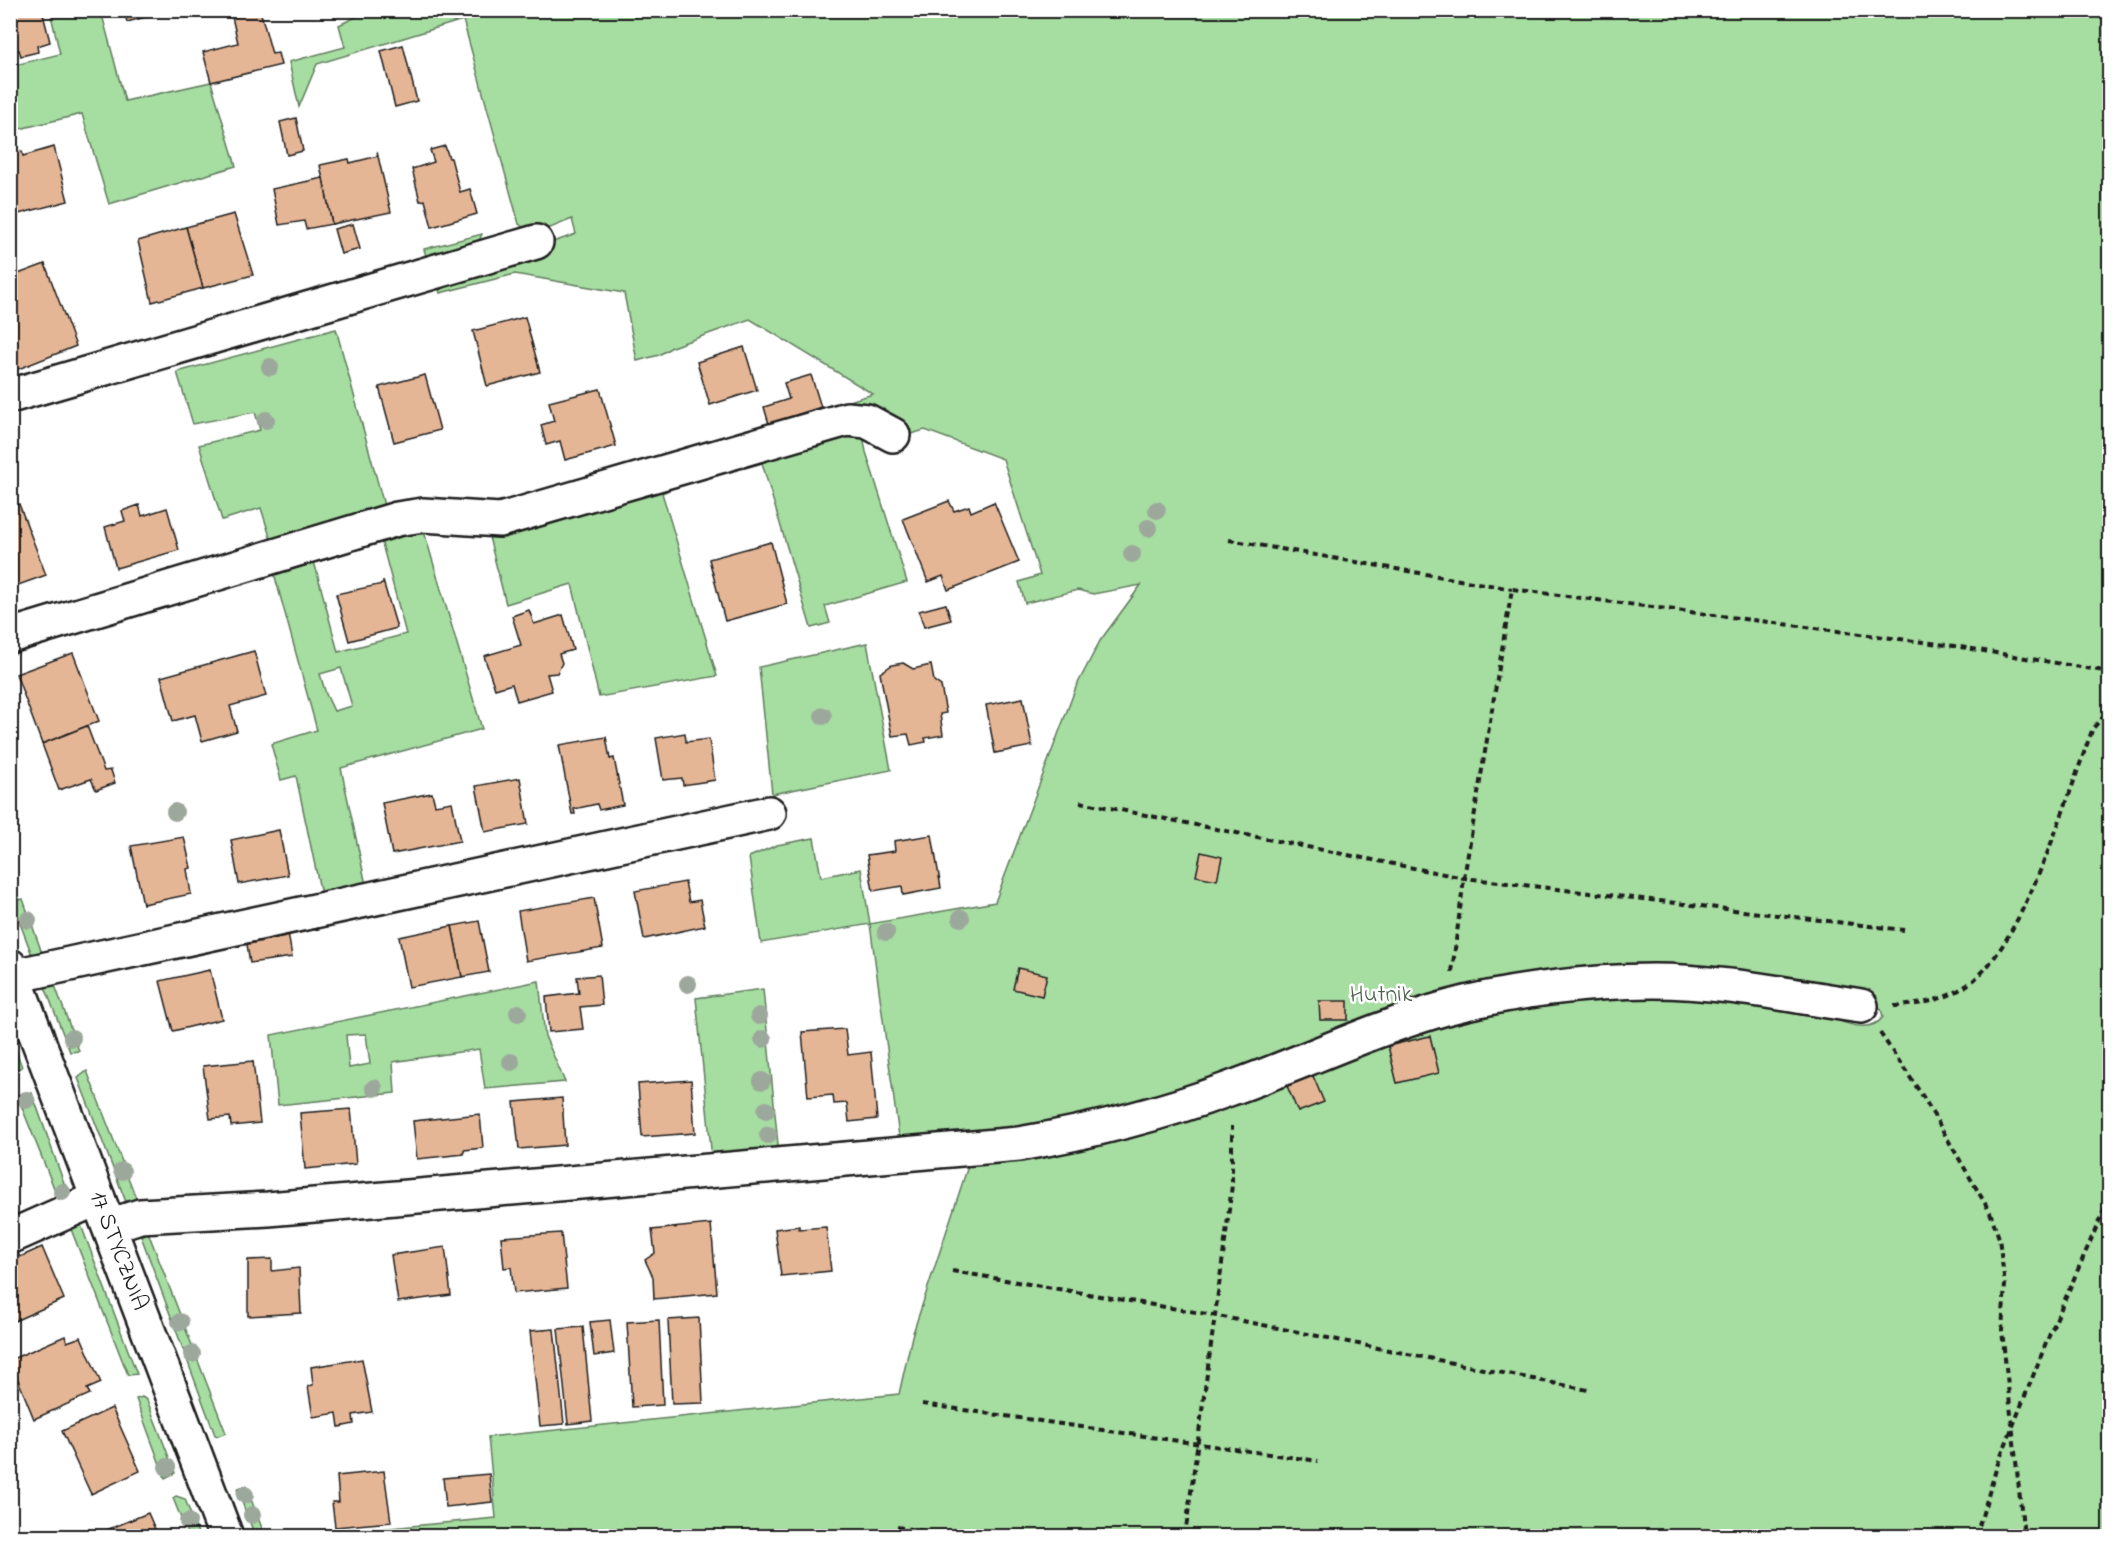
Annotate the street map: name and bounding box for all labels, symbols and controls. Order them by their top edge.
park label: Hutnik [1350,978,1413,1013]
street label: 17 STYCZNIA [79,1186,157,1316]

